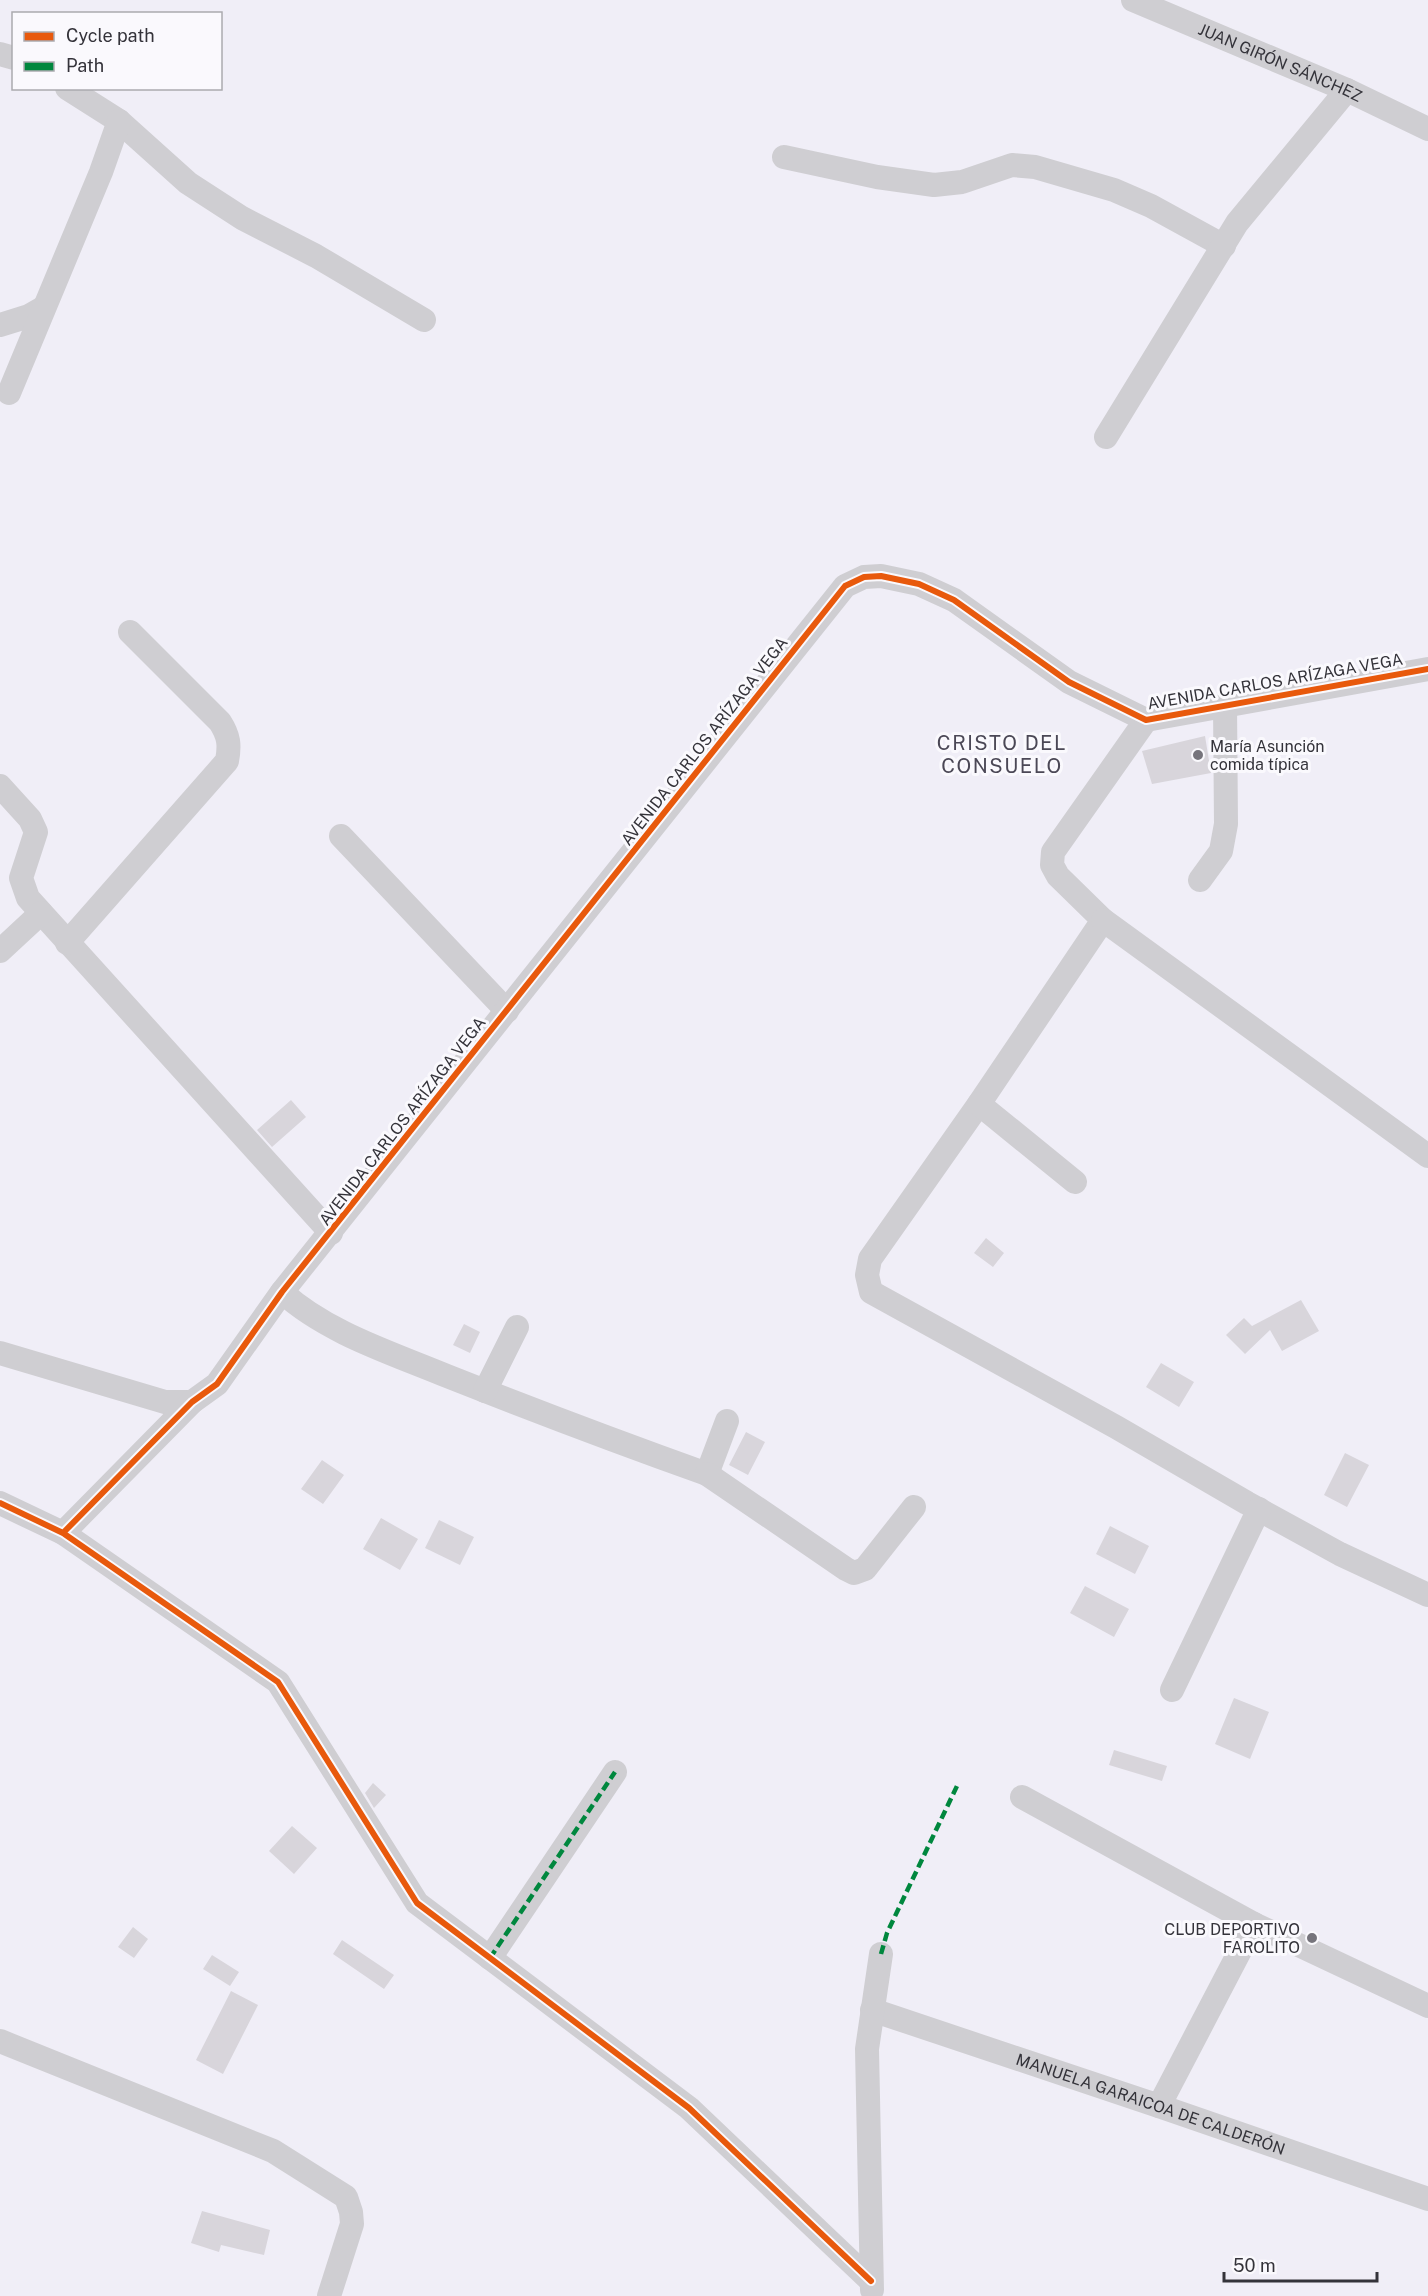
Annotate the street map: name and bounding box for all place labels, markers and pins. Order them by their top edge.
place label: María Asunción comida típica [1210,737,1325,774]
marker: María Asunción comida típica [1191,748,1205,762]
place label: CLUB DEPORTIVO FAROLITO [1164,1920,1300,1957]
marker: CLUB DEPORTIVO FAROLITO [1305,1931,1319,1945]

